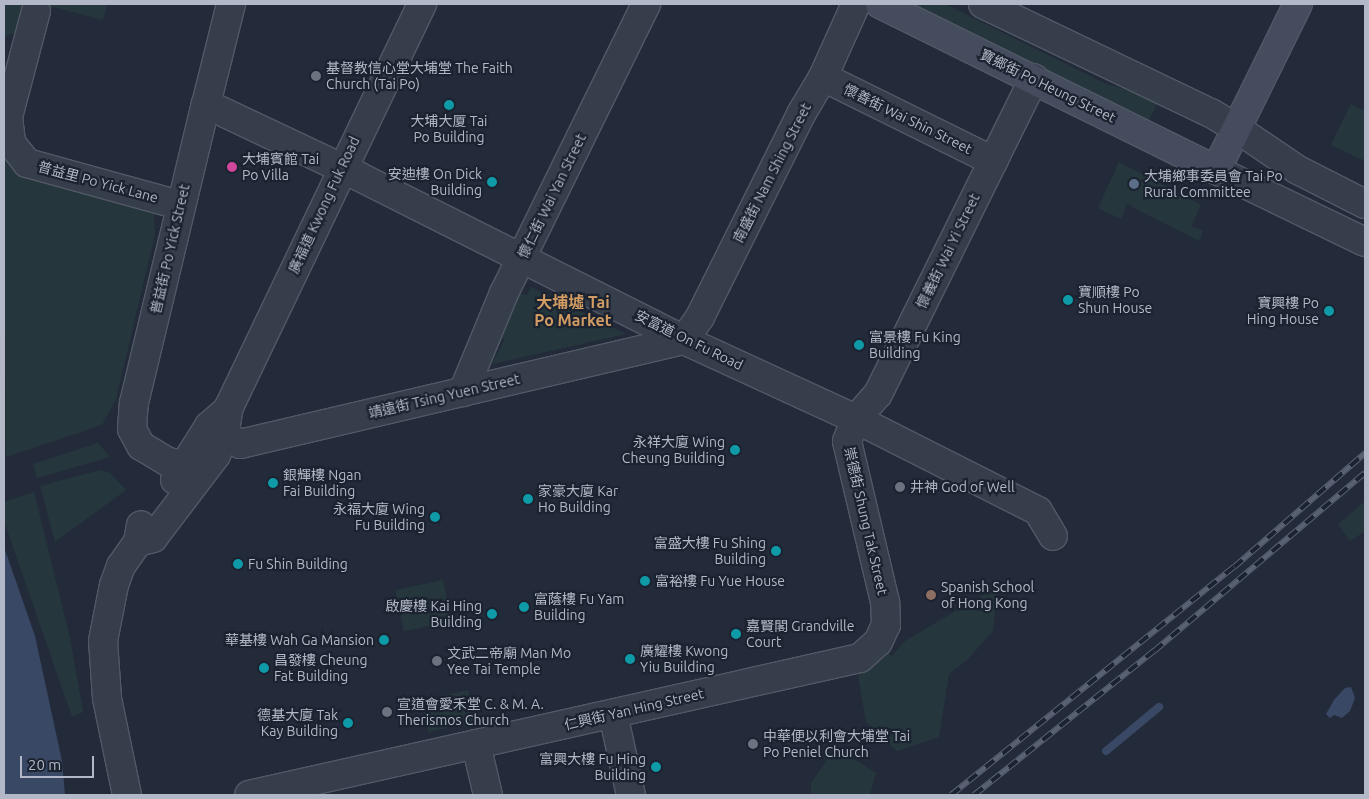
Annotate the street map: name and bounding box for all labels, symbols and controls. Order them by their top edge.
street label: 寶鄉街 Po Heung Street [978,46,1118,126]
place label: 基督教信心堂大埔堂 The Faith Church (Tai Po) [326,60,513,92]
marker: 基督教信心堂大埔堂 The Faith Church (Tai Po) [310,70,322,82]
street label: 懷善街 Wai Shin Street [841,81,975,157]
marker: 大埔大厦 Tai Po Building [443,99,455,111]
street label: 南盛街 Nam Shing Street [729,100,815,246]
place label: 大埔大厦 Tai Po Building [410,113,488,146]
street label: 懷仁街 Wai Yan Street [514,131,590,261]
street label: 廣福道 Kwong Fuk Road [285,134,363,276]
place label: 大埔賓館 Tai Po Villa [242,151,319,184]
street label: 普益里 Po Yick Lane [36,158,160,206]
marker: 大埔賓館 Tai Po Villa [226,161,238,173]
place label: 安迪樓 On Dick Building [388,166,482,198]
place label: 大埔鄉事委員會 Tai Po Rural Committee [1144,168,1283,200]
marker: 安迪樓 On Dick Building [486,176,498,188]
marker: 大埔鄉事委員會 Tai Po Rural Committee [1128,178,1140,190]
street label: 普益街 Po Yick Street [147,182,193,316]
street label: 懷義街 Wai Yi Street [913,191,983,311]
place label: 寶順樓 Po Shun House [1078,284,1152,316]
district label: 大埔墟 Tai Po Market [534,292,612,330]
marker: 寶順樓 Po Shun House [1062,294,1074,306]
place label: 寶興樓 Po Hing House [1247,295,1319,328]
marker: 寶興樓 Po Hing House [1323,305,1335,317]
street label: 安富道 On Fu Road [632,307,746,373]
place label: 富景樓 Fu King Building [869,329,961,362]
marker: 富景樓 Fu King Building [853,339,865,351]
street label: 靖遠街 Tsing Yuen Street [367,370,521,422]
place label: 永祥大廈 Wing Cheung Building [622,434,725,467]
marker: 永祥大廈 Wing Cheung Building [729,444,741,456]
street label: 崇德街 Shung Tak Street [841,445,891,597]
place label: 銀輝樓 Ngan Fai Building [283,467,361,500]
marker: 銀輝樓 Ngan Fai Building [267,477,279,489]
place label: 井神 God of Well [910,479,1015,495]
marker: 井神 God of Well [894,481,906,493]
place label: 家豪大廈 Kar Ho Building [538,483,618,516]
marker: 家豪大廈 Kar Ho Building [522,493,534,505]
place label: 永福大廈 Wing Fu Building [333,501,425,534]
marker: 永福大廈 Wing Fu Building [429,511,441,523]
place label: 富盛大樓 Fu Shing Building [654,535,766,568]
marker: 富盛大樓 Fu Shing Building [770,545,782,557]
place label: Fu Shin Building [248,556,348,572]
marker: Fu Shin Building [232,558,244,570]
place label: 富裕樓 Fu Yue House [655,573,785,589]
marker: 富裕樓 Fu Yue House [639,575,651,587]
place label: Spanish School of Hong Kong [941,579,1034,612]
marker: Spanish School of Hong Kong [925,589,937,601]
place label: 富蔭樓 Fu Yam Building [534,591,624,624]
place label: 啟慶樓 Kai Hing Building [385,598,482,630]
marker: 富蔭樓 Fu Yam Building [518,601,530,613]
marker: 啟慶樓 Kai Hing Building [486,608,498,620]
place label: 嘉賢閣 Grandville Court [746,618,854,650]
marker: 嘉賢閣 Grandville Court [730,628,742,640]
place label: 華基樓 Wah Ga Mansion [225,632,374,648]
marker: 華基樓 Wah Ga Mansion [378,634,390,646]
place label: 廣耀樓 Kwong Yiu Building [640,643,728,676]
place label: 文武二帝廟 Man Mo Yee Tai Temple [447,645,571,678]
place label: 昌發樓 Cheung Fat Building [274,652,368,684]
marker: 廣耀樓 Kwong Yiu Building [624,653,636,665]
marker: 文武二帝廟 Man Mo Yee Tai Temple [431,655,443,667]
marker: 昌發樓 Cheung Fat Building [258,662,270,674]
street label: 仁興街 Yan Hing Street [563,685,705,733]
place label: 宣道會愛禾堂 C. & M. A. Therismos Church [397,696,544,729]
marker: 宣道會愛禾堂 C. & M. A. Therismos Church [381,706,393,718]
place label: 德基大廈 Tak Kay Building [257,707,338,740]
marker: 德基大廈 Tak Kay Building [342,717,354,729]
place label: 中華便以利會大埔堂 Tai Po Peniel Church [763,728,910,760]
marker: 中華便以利會大埔堂 Tai Po Peniel Church [747,738,759,750]
scale bar [22,746,96,778]
place label: 富興大樓 Fu Hing Building [539,751,646,784]
text: 20 m [28,756,61,773]
marker: 富興大樓 Fu Hing Building [650,761,662,773]

